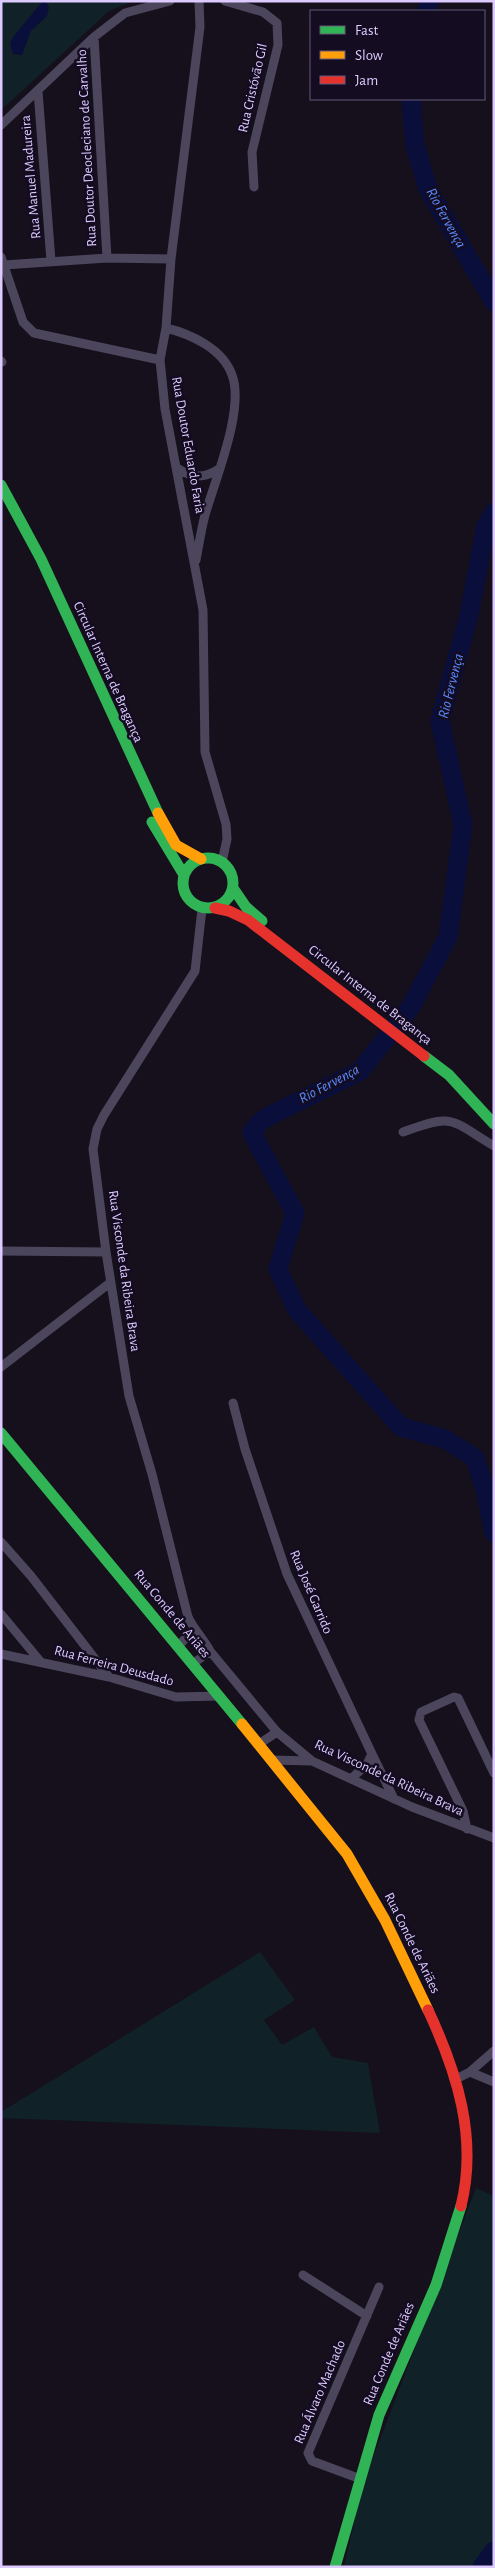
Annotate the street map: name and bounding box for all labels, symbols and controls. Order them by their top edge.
legend [310,10,485,100]
text: Fast [355,23,379,38]
street label: Rua Cristóvão Gil [236,42,270,134]
text: Slow [355,48,383,63]
street label: Rua Doutor Deocleciano de Carvalho [75,49,99,247]
text: Jam [355,73,378,88]
street label: Rua Manuel Madureira [19,114,43,239]
water label: Rio Fervença [423,185,469,251]
street label: Rua Doutor Eduardo Faria [169,375,207,515]
street label: Circular Interna de Bragança [71,599,146,745]
water label: Rio Fervença [436,652,466,720]
street label: Circular Interna de Bragança [306,943,435,1048]
water label: Rio Fervença [296,1062,362,1106]
street label: Rua Visconde da Ribeira Brava [106,1189,142,1353]
street label: Rua José Garrido [287,1548,335,1636]
street label: Rua Conde de Ariães [131,1567,213,1661]
street label: Rua Ferreira Deusdado [53,1643,175,1689]
street label: Rua Visconde da Ribeira Brava [312,1737,466,1819]
street label: Rua Conde de Ariães [382,1890,442,1996]
street label: Rua Conde de Ariães [361,2300,417,2408]
street label: Rua Álvaro Machado [289,2337,348,2446]

